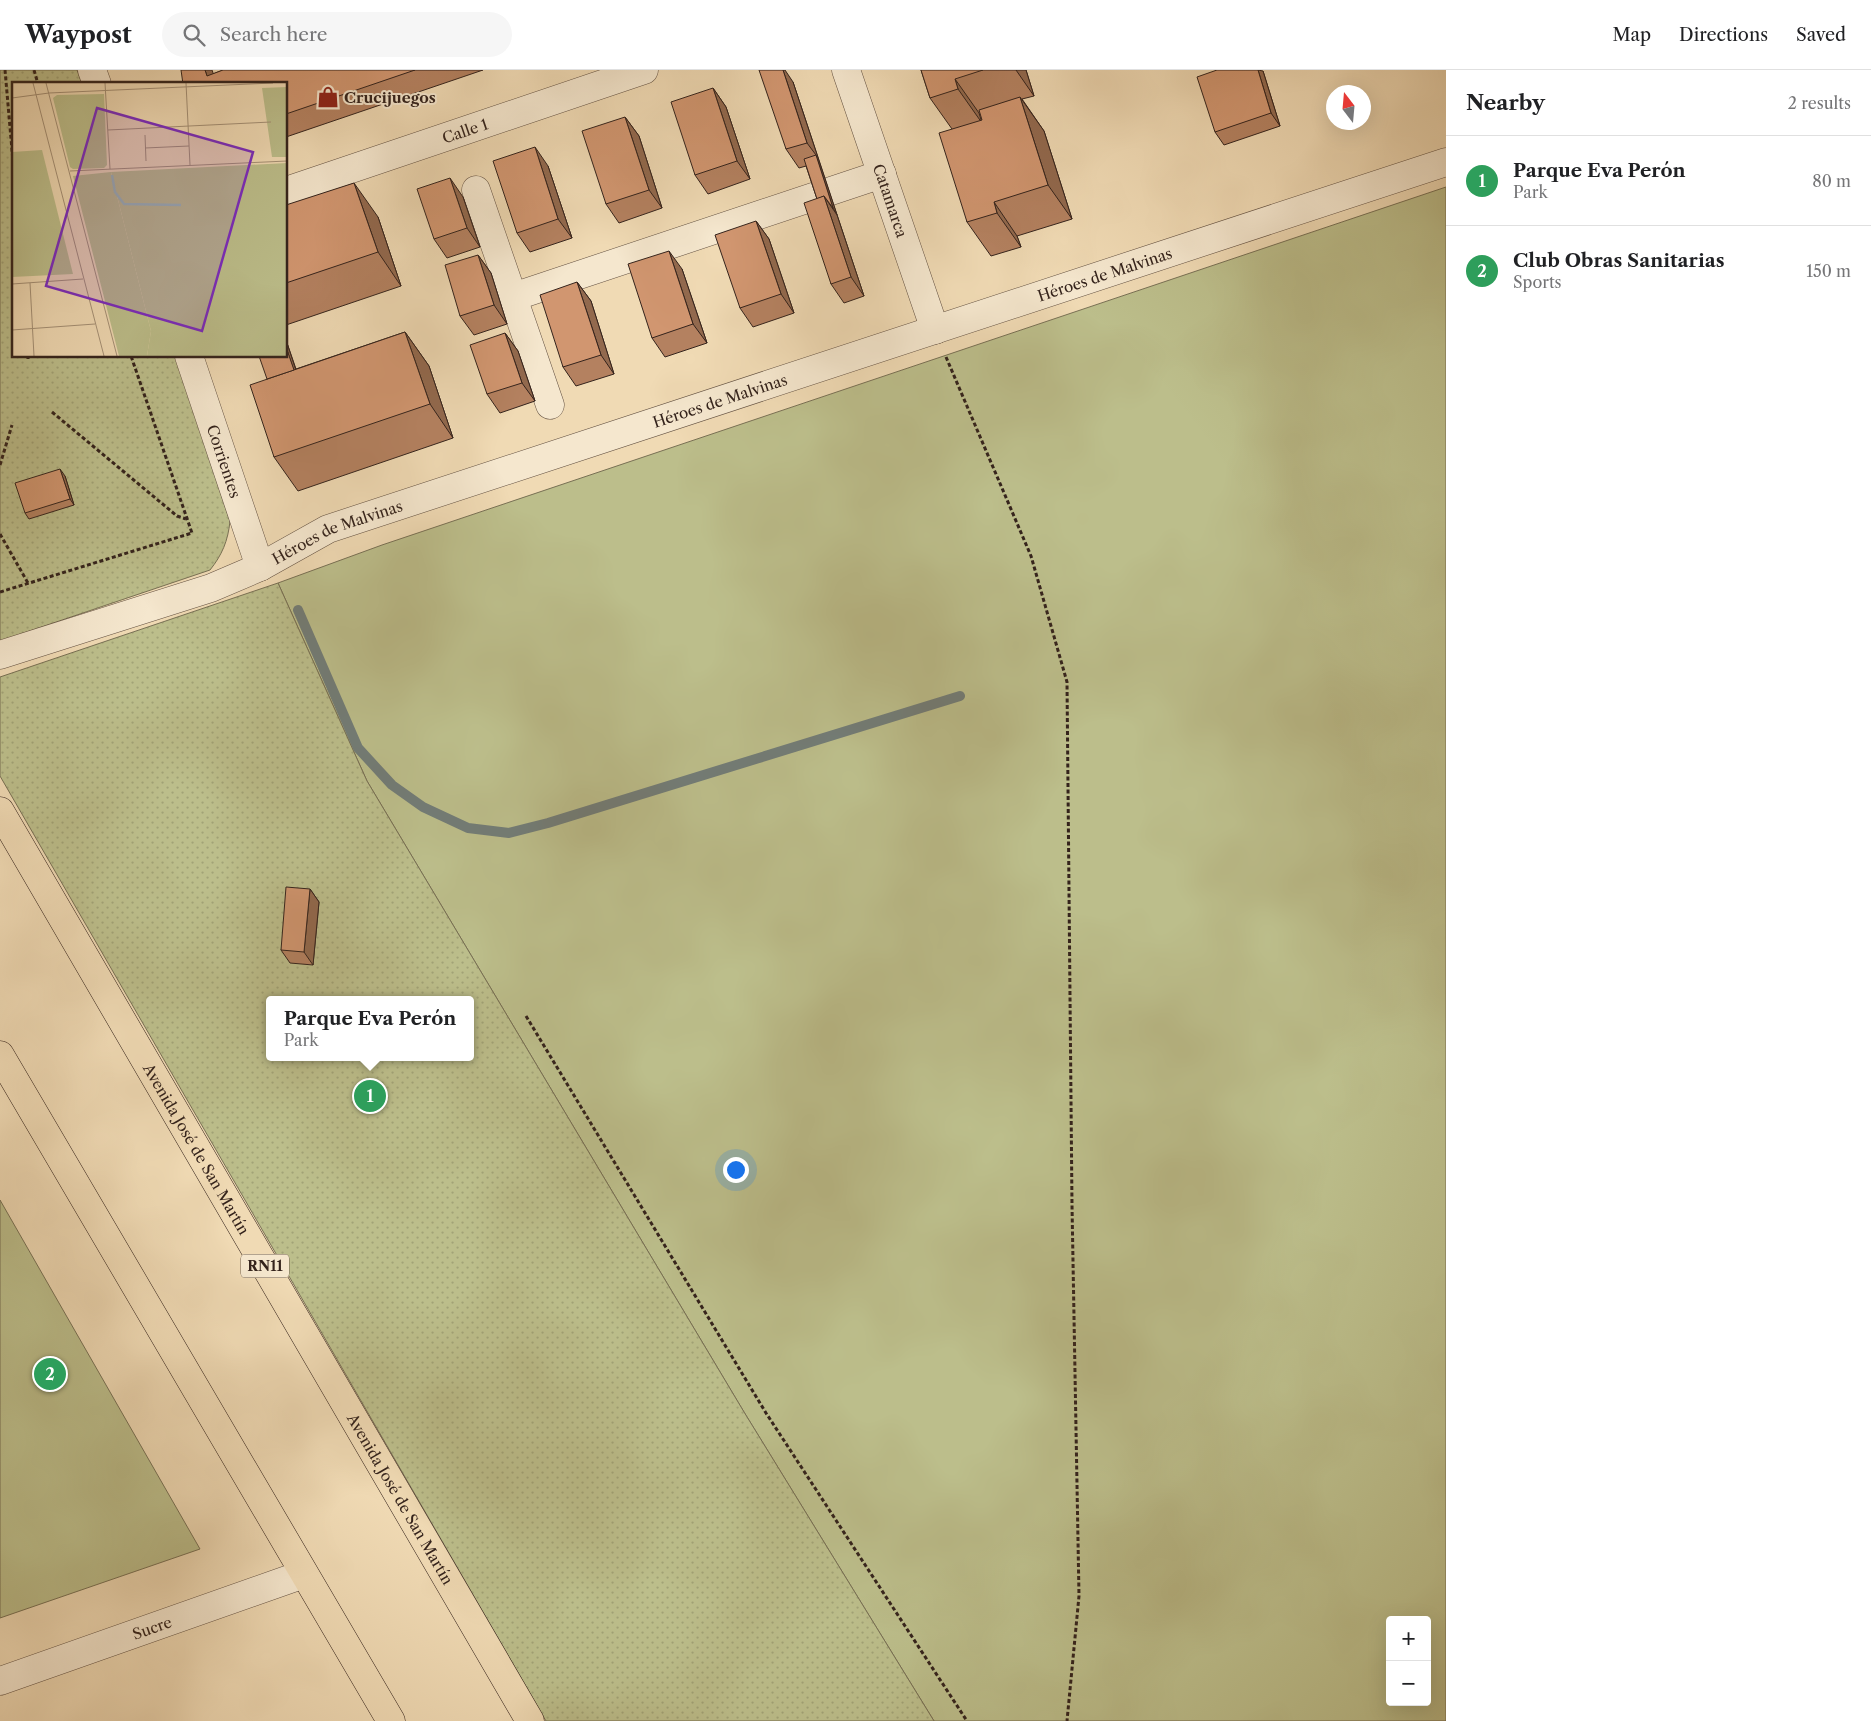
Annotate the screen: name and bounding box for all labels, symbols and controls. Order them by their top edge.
search box [162,12,512,57]
text: Waypost [25,20,132,49]
icon: search [180,21,208,49]
text: Search here [220,23,327,46]
text: Map [1612,24,1651,46]
text: Directions [1679,24,1768,46]
text: Saved [1796,24,1846,46]
inset map [12,82,288,358]
shop icon: Crucijuegos [315,84,341,110]
north arrow [1326,85,1371,130]
place label: Crucijuegos [344,88,436,107]
text: Nearby [1466,90,1545,115]
text: 2 results [1788,93,1851,113]
street label: Calle 1 [440,114,491,147]
text: Parque Eva Perón [1513,159,1686,182]
street label: Catamarca [869,161,912,240]
text: 1 [1478,171,1486,191]
text: 80 m [1812,171,1851,191]
text: Park [1513,182,1548,202]
street label: Héroes de Malvinas [1035,243,1174,305]
text: Club Obras Sanitarias [1513,249,1724,272]
text: 2 [1477,261,1487,281]
text: 150 m [1806,261,1851,281]
text: Sports [1513,272,1562,292]
street label: Héroes de Malvinas [650,369,790,431]
street label: Corrientes [203,422,246,500]
street label: Héroes de Malvinas [268,496,405,568]
popup [266,996,474,1061]
text: Parque Eva Perón [284,1007,456,1030]
text: Park [284,1030,319,1050]
street label: Avenida José de San Martín [139,1059,254,1238]
pin: 1 [354,1077,386,1115]
your location [723,1157,749,1183]
road number: RN11 [241,1254,289,1278]
pin: 2 [34,1355,66,1393]
street label: Avenida José de San Martín [343,1409,458,1588]
street label: Sucre [130,1612,174,1643]
map controls [1386,1616,1431,1706]
button: + [1386,1616,1431,1661]
button: − [1386,1661,1431,1706]

